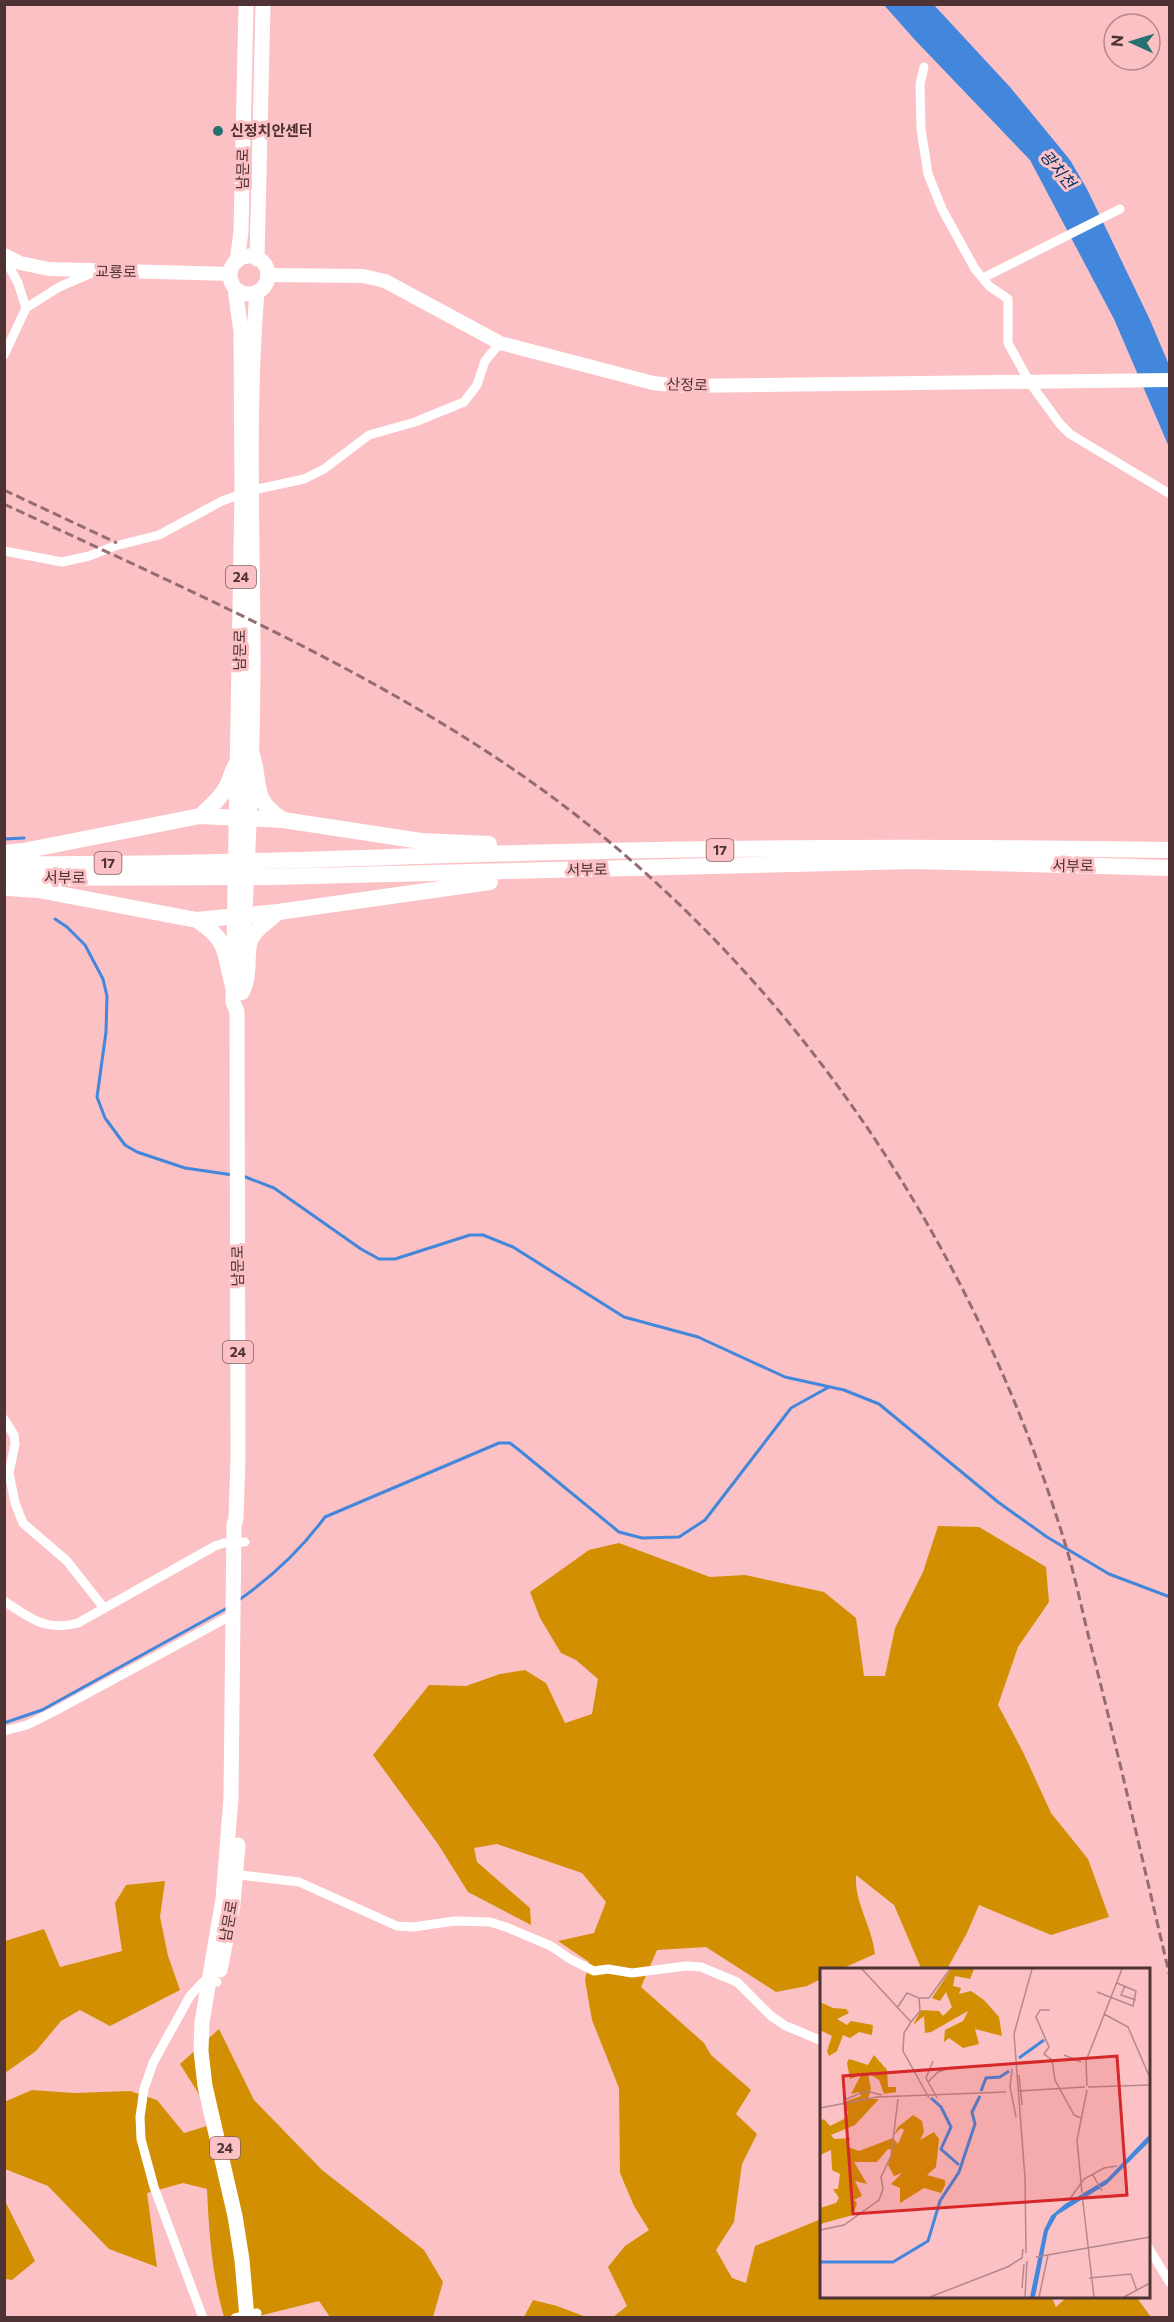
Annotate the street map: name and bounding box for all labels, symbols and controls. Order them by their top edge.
north arrow [1102,12,1162,72]
text: N [1107,34,1126,48]
place label: 신정치안센터 [230,121,313,139]
marker: 신정치안센터 [211,124,225,138]
water label: 광치천 [1037,146,1081,193]
street label: 남문로 [233,148,251,190]
street label: 교룡로 [95,262,137,280]
street label: 산정로 [666,374,708,394]
road number: 24 [226,566,256,588]
street label: 남문로 [230,629,248,671]
road number: 17 [706,839,734,861]
road number: 17 [94,852,122,874]
street label: 서부로 [1052,856,1094,874]
street label: 서부로 [566,860,608,878]
street label: 서부로 [44,868,86,886]
street label: 남문로 [228,1245,246,1287]
road number: 24 [223,1341,253,1363]
street label: 남문로 [216,1899,240,1943]
inset map [820,1968,1150,2298]
road number: 24 [210,2137,240,2159]

